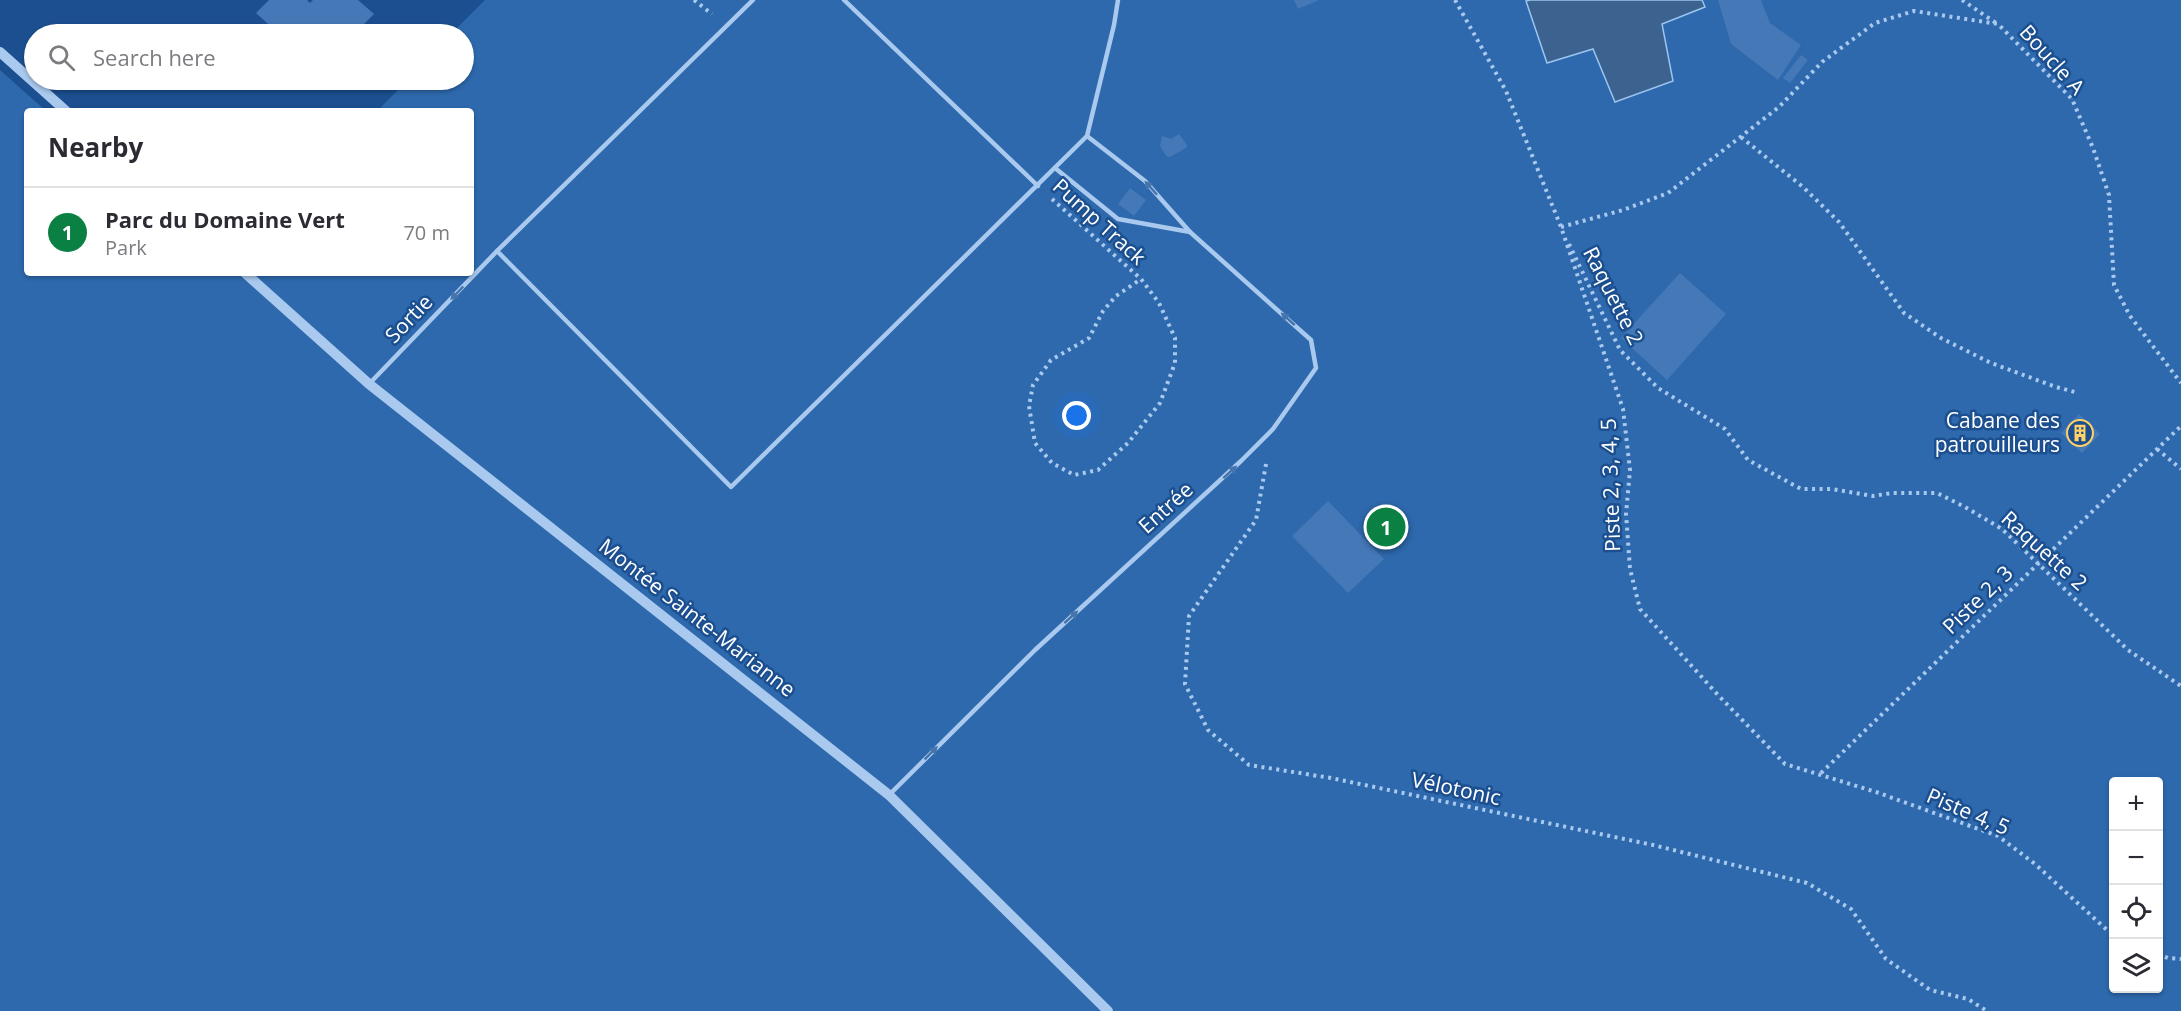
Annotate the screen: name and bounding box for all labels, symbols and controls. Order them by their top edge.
street label: Boucle A [2014,18,2092,101]
search box [24,24,474,90]
icon: search [45,41,78,74]
text: Search here [93,42,216,72]
text: Nearby [48,129,143,165]
street label: Pump Track [1047,172,1152,271]
one-way arrow [1145,181,1158,196]
text: Parc du Domaine Vert [105,204,345,234]
text: 1 [62,219,73,246]
text: 70 m [403,219,450,246]
text: Park [105,234,147,261]
street label: Raquette 2 [1577,242,1651,349]
one-way arrow [450,285,464,299]
street label: Sortie [378,288,438,349]
one-way arrow [1281,313,1296,326]
your location [1062,401,1091,430]
place label: Cabane des patrouilleurs [1935,406,2060,458]
street label: Piste 2, 3, 4, 5 [1594,418,1626,552]
building icon: Cabane des patrouilleurs [2065,418,2095,448]
one-way arrow [1222,466,1237,479]
street label: Entrée [1132,475,1199,539]
pin: 1 [1366,504,1406,550]
street label: Raquette 2 [1996,504,2094,596]
street label: Montée Sainte-Marianne [594,532,802,703]
street label: Piste 2, 3 [1936,559,2019,640]
one-way arrow [1063,610,1078,624]
one-way arrow [923,747,937,761]
street label: Vélotonic [1409,765,1503,811]
map controls [2109,777,2163,993]
button: + [2109,777,2163,831]
street label: Piste 4, 5 [1923,781,2014,841]
button: − [2109,831,2163,885]
button: locate [2109,885,2163,939]
button: layers [2109,939,2163,993]

